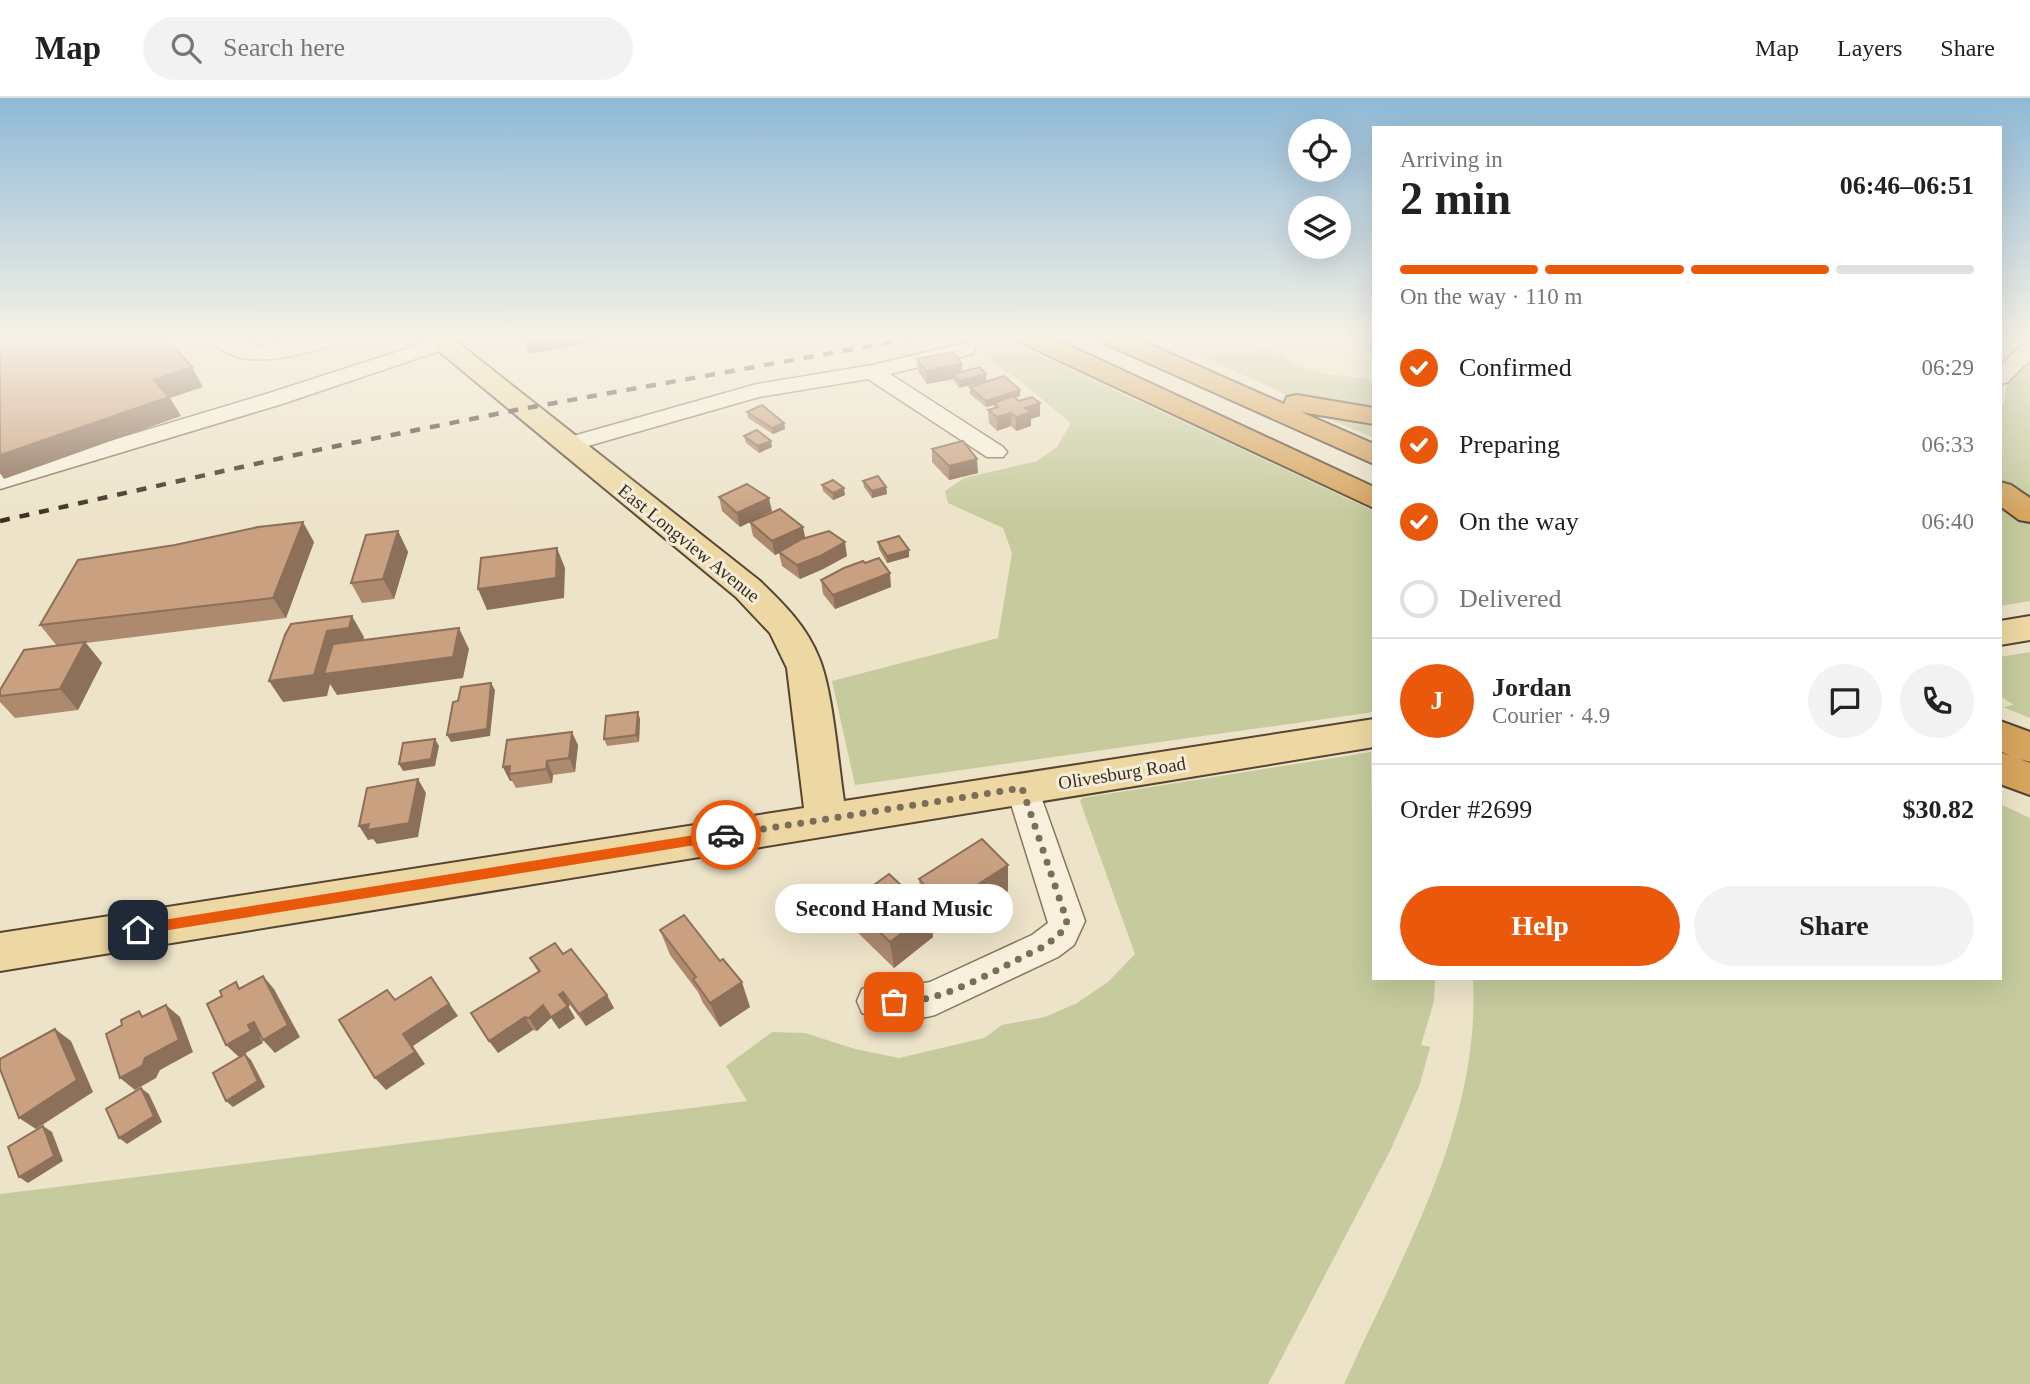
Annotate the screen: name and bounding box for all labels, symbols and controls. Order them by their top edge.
search box [143,17,633,80]
icon: search [167,29,205,67]
text: Map [35,30,101,66]
text: Search here [223,33,345,62]
text: Map [1755,35,1799,61]
text: Layers [1837,35,1902,61]
text: Share [1940,35,1995,61]
map controls [1288,119,1351,259]
button: locate [1288,119,1351,182]
text: Arriving in [1400,147,1503,172]
text: 06:46–06:51 [1840,171,1974,200]
text: 2 min [1400,173,1511,224]
button: layers [1288,196,1351,259]
text: On the way · 110 m [1400,284,1582,309]
icon: check [1400,349,1438,387]
text: Confirmed [1459,353,1572,382]
text: 06:29 [1922,355,1974,380]
icon: check [1400,426,1438,464]
text: Preparing [1459,430,1560,459]
text: 06:33 [1922,432,1974,457]
street label: East Longview Avenue [614,479,764,607]
icon: check [1400,503,1438,541]
text: On the way [1459,507,1579,536]
text: 06:40 [1922,509,1974,534]
text: Delivered [1459,584,1562,613]
button: chat [1808,664,1882,738]
button: phone [1900,664,1974,738]
text: Jordan [1492,673,1571,702]
text: J [1431,686,1444,715]
text: Courier · 4.9 [1492,703,1610,728]
street label: Olivesburg Road [1057,752,1188,793]
text: Order #2699 [1400,795,1532,824]
text: $30.82 [1903,795,1974,824]
courier [691,800,761,870]
icon: car [707,816,745,854]
callout: Second Hand Music [775,883,1013,932]
button: Help [1400,886,1680,966]
button: Share [1694,886,1974,966]
text: Second Hand Music [796,896,992,921]
pin [108,900,168,960]
icon: home [119,911,157,949]
pin [864,972,924,1032]
icon: bag [875,983,913,1021]

